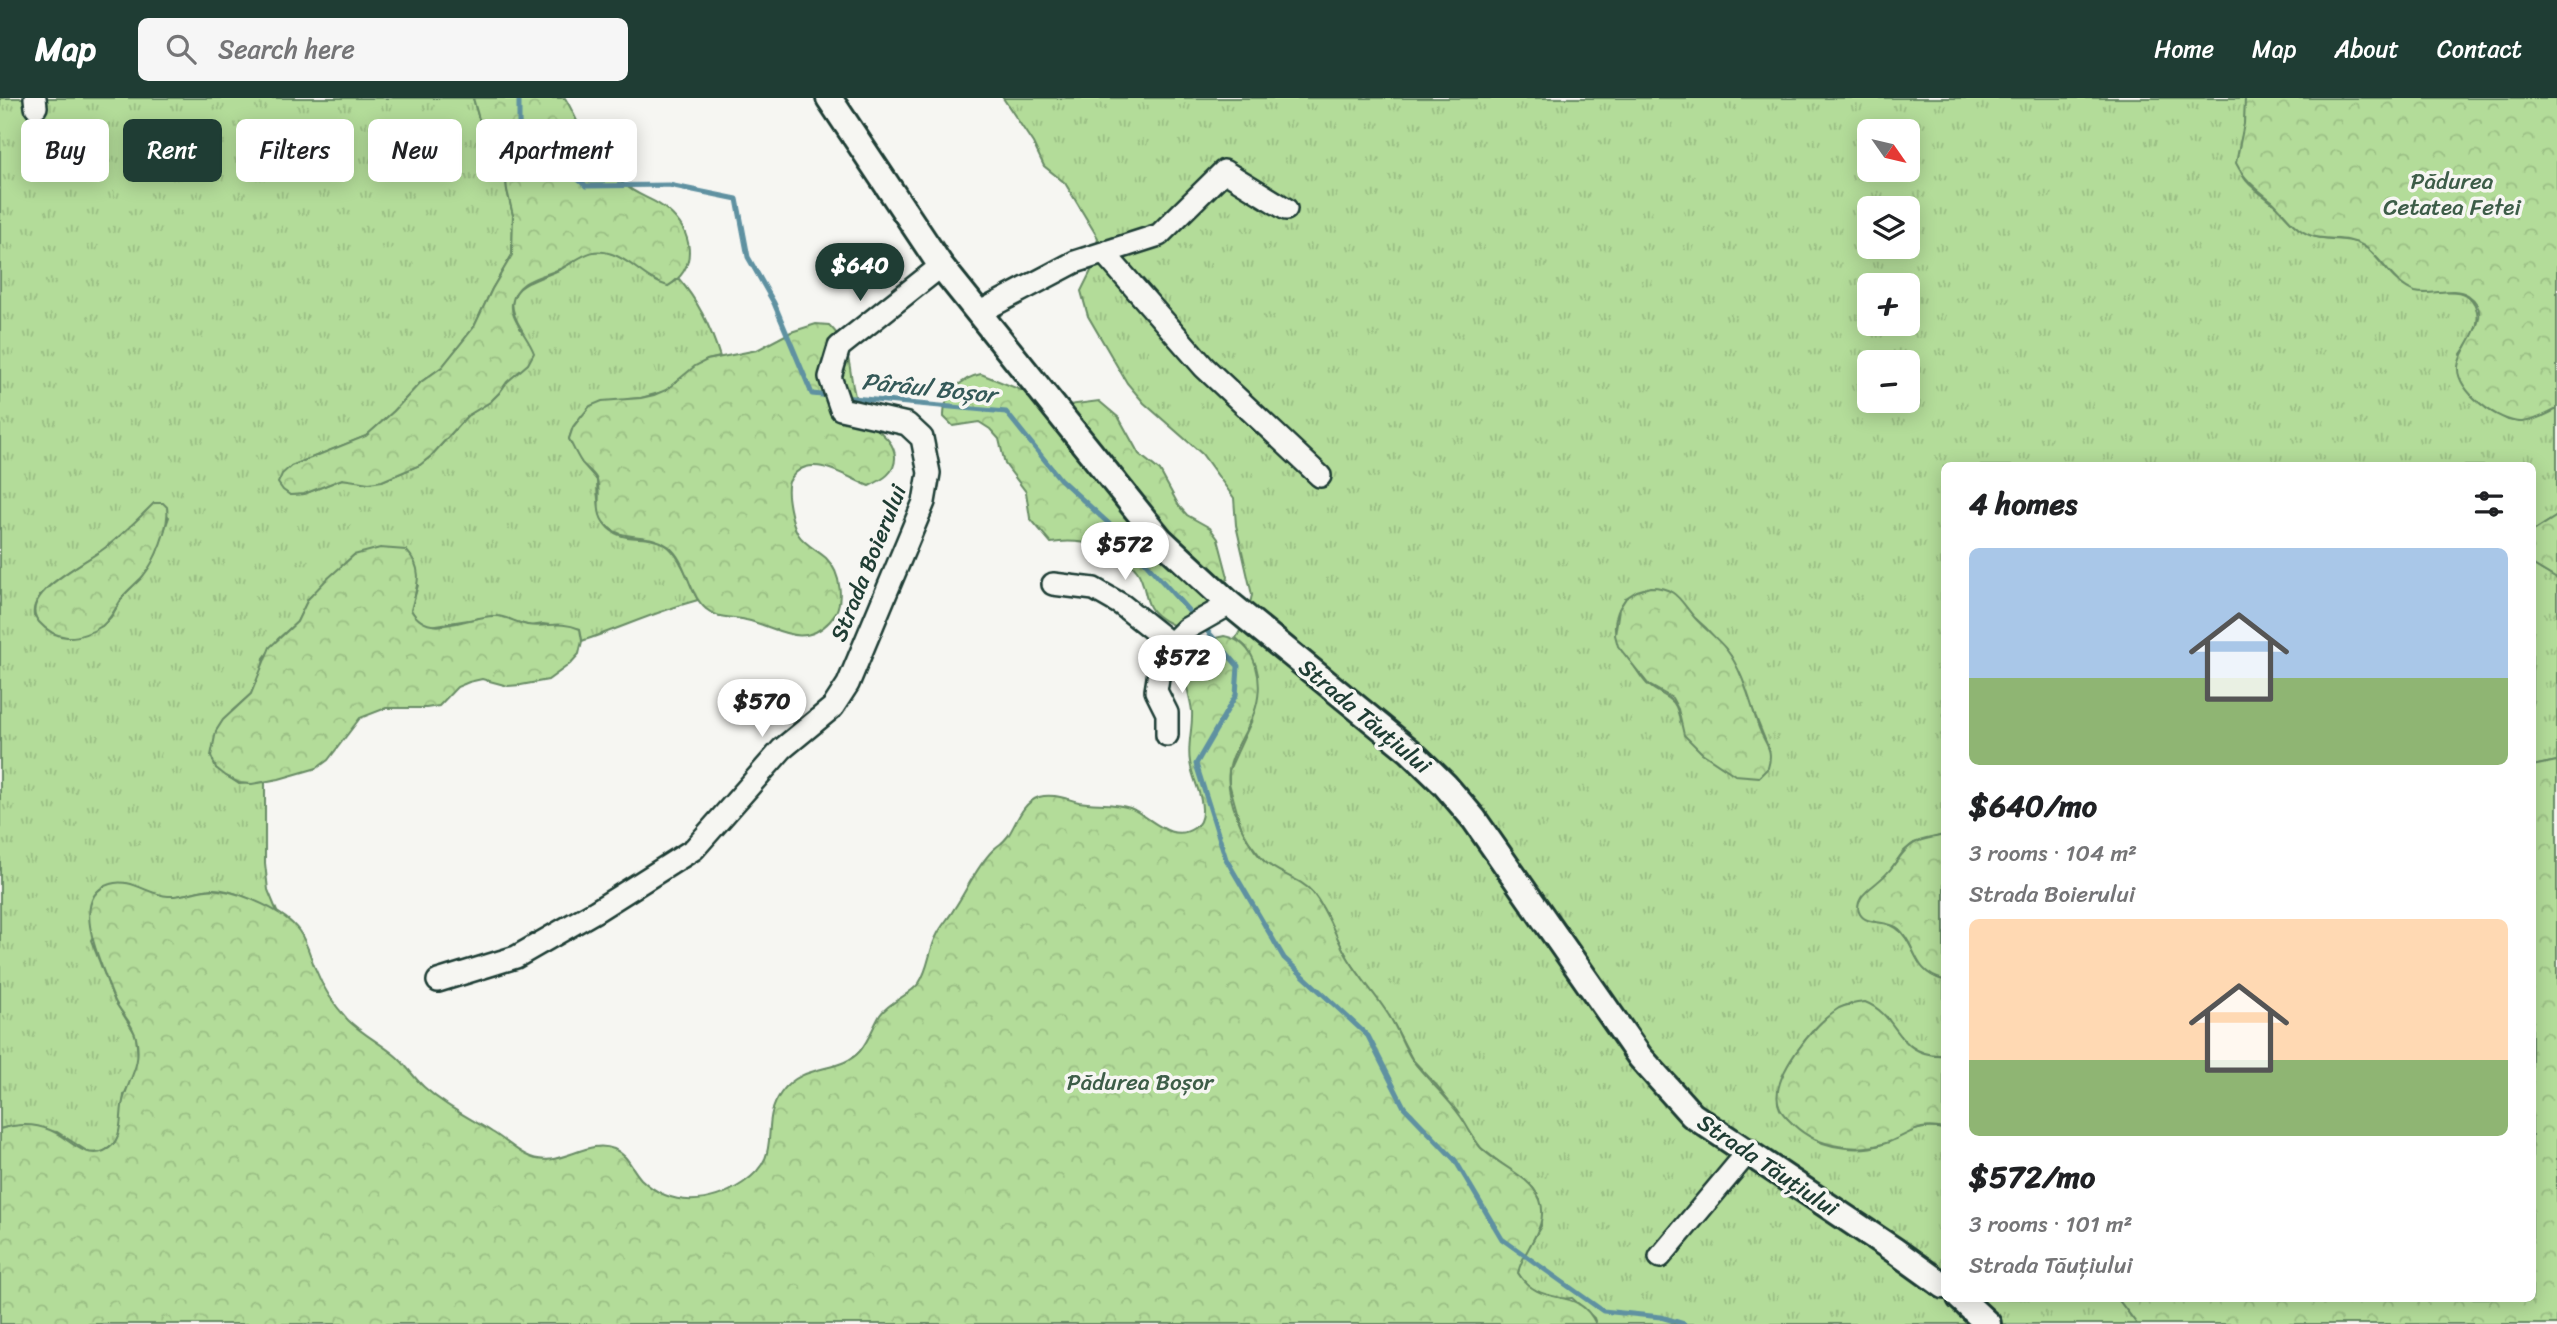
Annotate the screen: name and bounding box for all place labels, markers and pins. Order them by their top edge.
pin: $640 [819,244,901,303]
pin: $572 [1084,522,1166,582]
pin: $572 [1141,636,1223,695]
pin: $570 [721,680,803,739]

